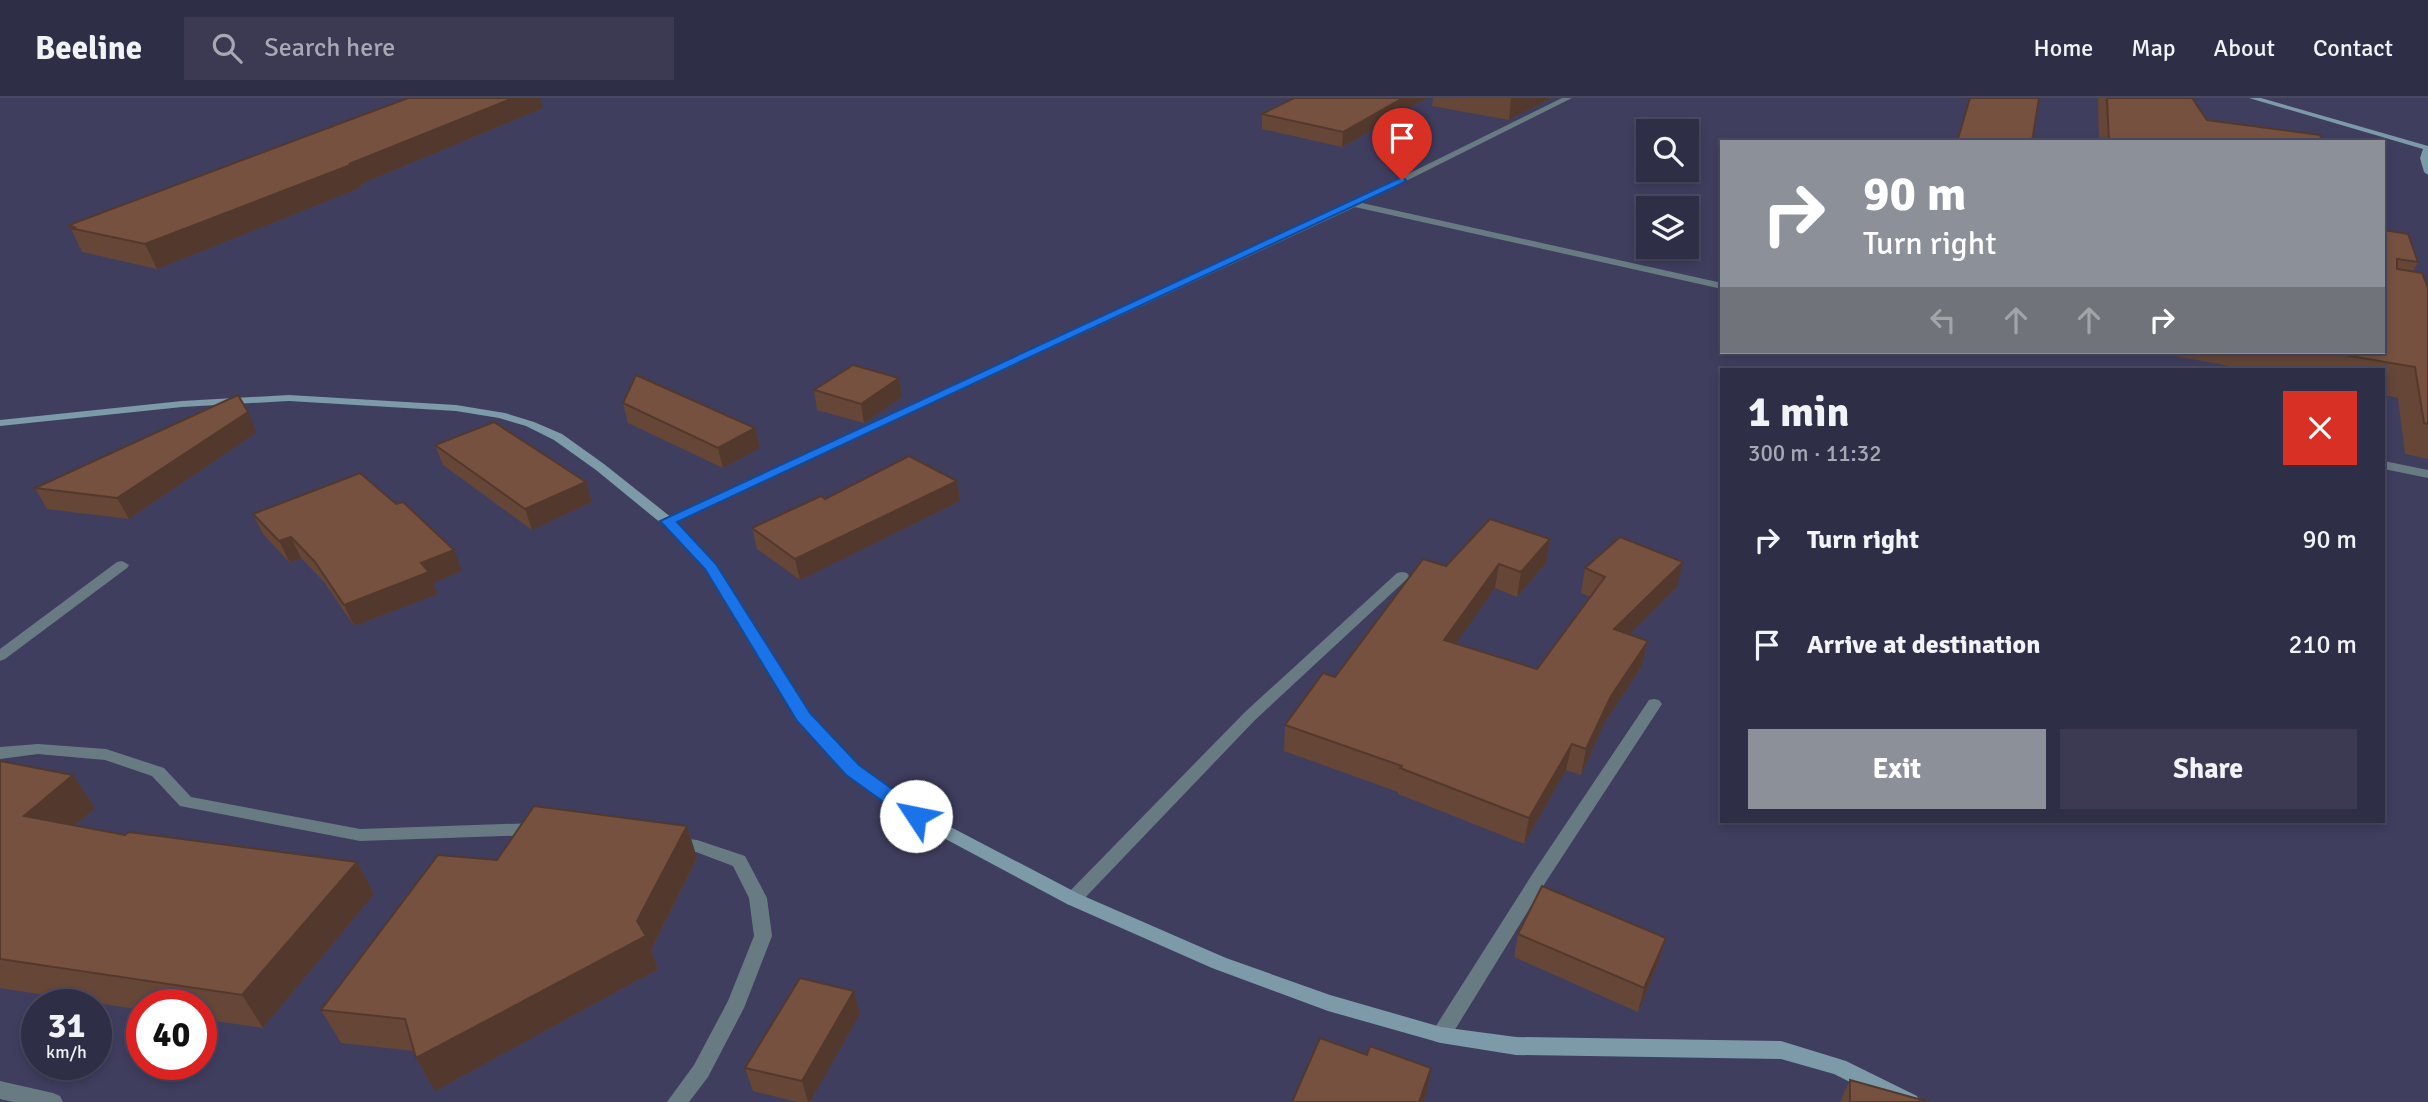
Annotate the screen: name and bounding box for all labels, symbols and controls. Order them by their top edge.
search box [184,17,674,80]
text: Beeline [35,28,142,69]
icon: search [208,29,246,67]
text: Search here [264,32,395,64]
text: Home [2033,33,2093,63]
text: Map [2131,33,2176,63]
text: About [2214,33,2275,63]
text: Contact [2313,33,2393,63]
pin [1372,108,1432,180]
icon: arrive [1383,119,1421,157]
map controls [1636,119,1699,259]
button: search [1636,119,1699,182]
text: 90 m [1863,164,1966,224]
icon: right [1748,168,1839,259]
button: layers [1636,196,1699,259]
text: Turn right [1863,224,1996,263]
icon: left [1924,301,1962,339]
icon: ahead [1997,301,2035,339]
icon: ahead [2070,301,2108,339]
icon: right [2143,301,2181,339]
text: 1 min [1748,387,1849,438]
button: close [2283,391,2357,465]
text: 300 m · 11:32 [1748,439,1882,468]
icon: right [1748,521,1786,559]
text: Turn right [1807,524,1919,556]
text: 90 m [2302,524,2357,556]
icon: arrive [1748,626,1786,664]
text: Arrive at destination [1807,629,2040,661]
text: 210 m [2288,629,2357,661]
button: Exit [1748,729,2046,809]
button: Share [2060,729,2357,809]
position arrow [879,779,953,853]
speed limit sign: 40 [126,989,217,1080]
text: 31 [48,1004,85,1047]
text: km/h [46,1041,87,1063]

